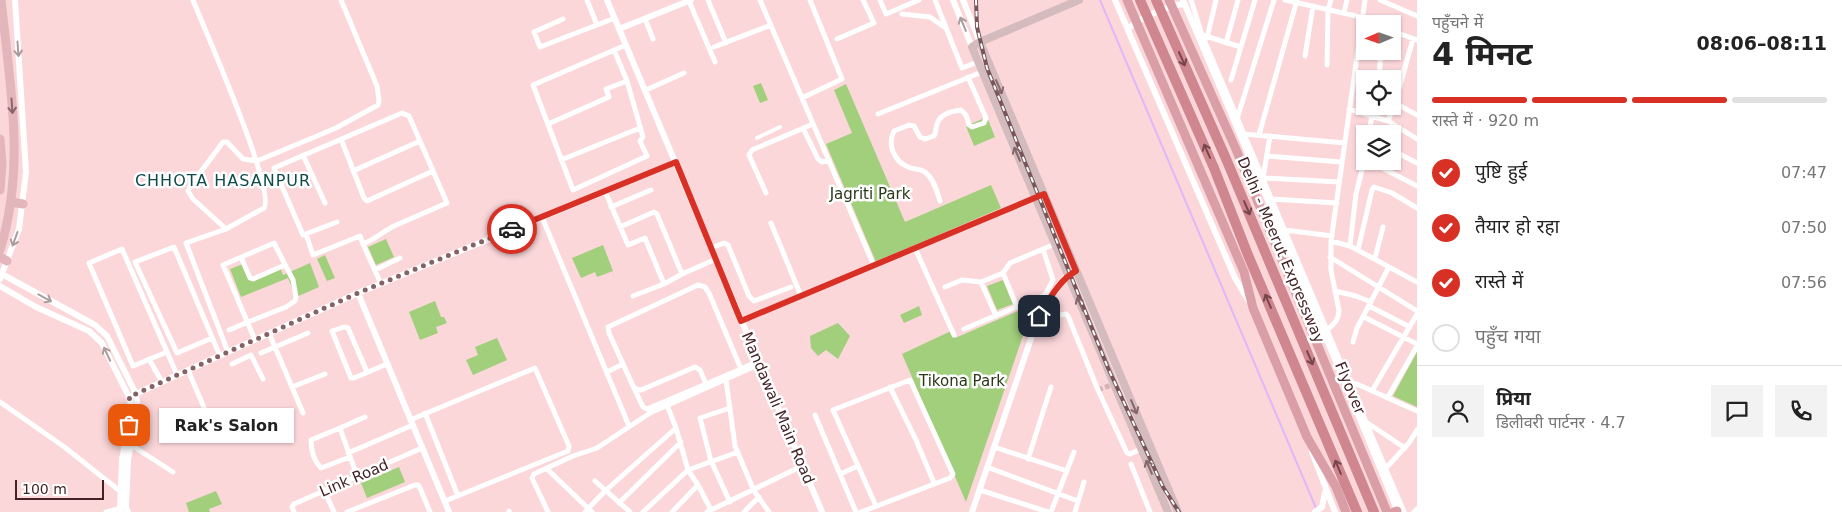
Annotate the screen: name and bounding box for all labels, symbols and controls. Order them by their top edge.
text: पहुँचने में [1432,13,1483,32]
north arrow [1356,15,1401,60]
map controls [1356,15,1401,170]
one-way arrow [957,17,967,32]
text: 08:06–08:11 [1697,32,1827,54]
text: 4 मिनट [1432,35,1533,73]
one-way arrow [14,40,23,56]
one-way arrow [1178,51,1188,66]
button: locate [1356,70,1401,115]
one-way arrow [995,79,1004,94]
one-way arrow [8,98,17,114]
text: रास्ते में · 920 m [1432,111,1539,130]
button: layers [1356,125,1401,170]
one-way arrow [1202,144,1211,159]
one-way arrow [1012,147,1021,162]
street label: Delhi - Meerut Expressway [1234,154,1328,346]
icon: check [1432,159,1460,187]
text: पुष्टि हुई [1475,160,1527,182]
text: 07:47 [1781,163,1827,182]
district label: CHHOTA HASANPUR [135,171,311,190]
park label: Jagriti Park [829,185,911,203]
one-way arrow [1243,200,1252,215]
courier [487,204,537,254]
icon: check [1432,214,1460,242]
icon: car [498,215,526,243]
text: तैयार हो रहा [1475,215,1559,237]
text: 07:50 [1781,218,1827,237]
one-way arrow [10,231,19,247]
icon: check [1432,269,1460,297]
text: रास्ते में [1475,270,1523,292]
text: 07:56 [1781,273,1827,292]
one-way arrow [37,293,52,303]
one-way arrow [1263,294,1272,310]
pin [1018,295,1060,337]
one-way arrow [1075,297,1085,312]
icon: home [1025,302,1053,330]
text: पहुँच गया [1475,325,1541,347]
street label: Mandawali Main Road [738,329,818,487]
one-way arrow [102,346,112,361]
one-way arrow [1305,350,1315,365]
street label: Flyover [1331,359,1369,418]
park label: Tikona Park [918,372,1005,390]
button: person [1432,385,1484,437]
button: chat [1711,385,1763,437]
button: phone [1775,385,1827,437]
text: प्रिया [1496,387,1531,409]
one-way arrow [1129,399,1139,414]
pin [108,404,150,446]
callout: Rak's Salon [159,408,294,442]
icon: bag [115,411,143,439]
text: डिलीवरी पार्टनर · 4.7 [1496,413,1626,432]
text: Rak's Salon [175,416,278,435]
street label: Link Road [317,455,391,501]
one-way arrow [1144,460,1153,475]
one-way arrow [1333,460,1343,475]
scale bar [15,477,104,500]
text: 100 m [22,481,67,497]

